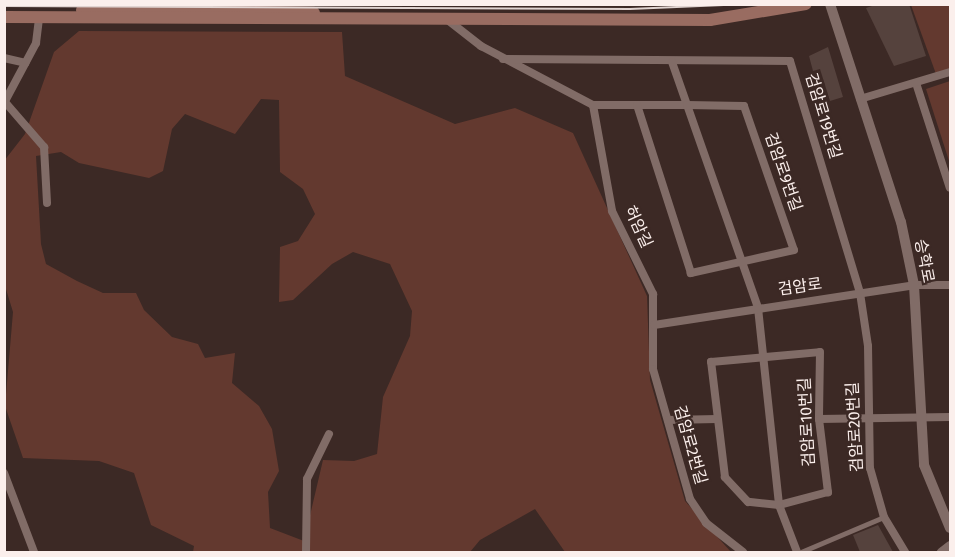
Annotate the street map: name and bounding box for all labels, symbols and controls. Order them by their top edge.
street label: 검암로19번길 [801,71,845,161]
street label: 검암로9번길 [761,130,805,214]
street label: 허암길 [620,203,656,251]
street label: 승학로 [910,237,938,285]
street label: 검암로 [777,274,823,300]
street label: 검암로10번길 [795,377,819,467]
street label: 검암로20번길 [843,381,867,473]
street label: 검암로2번길 [670,403,710,487]

